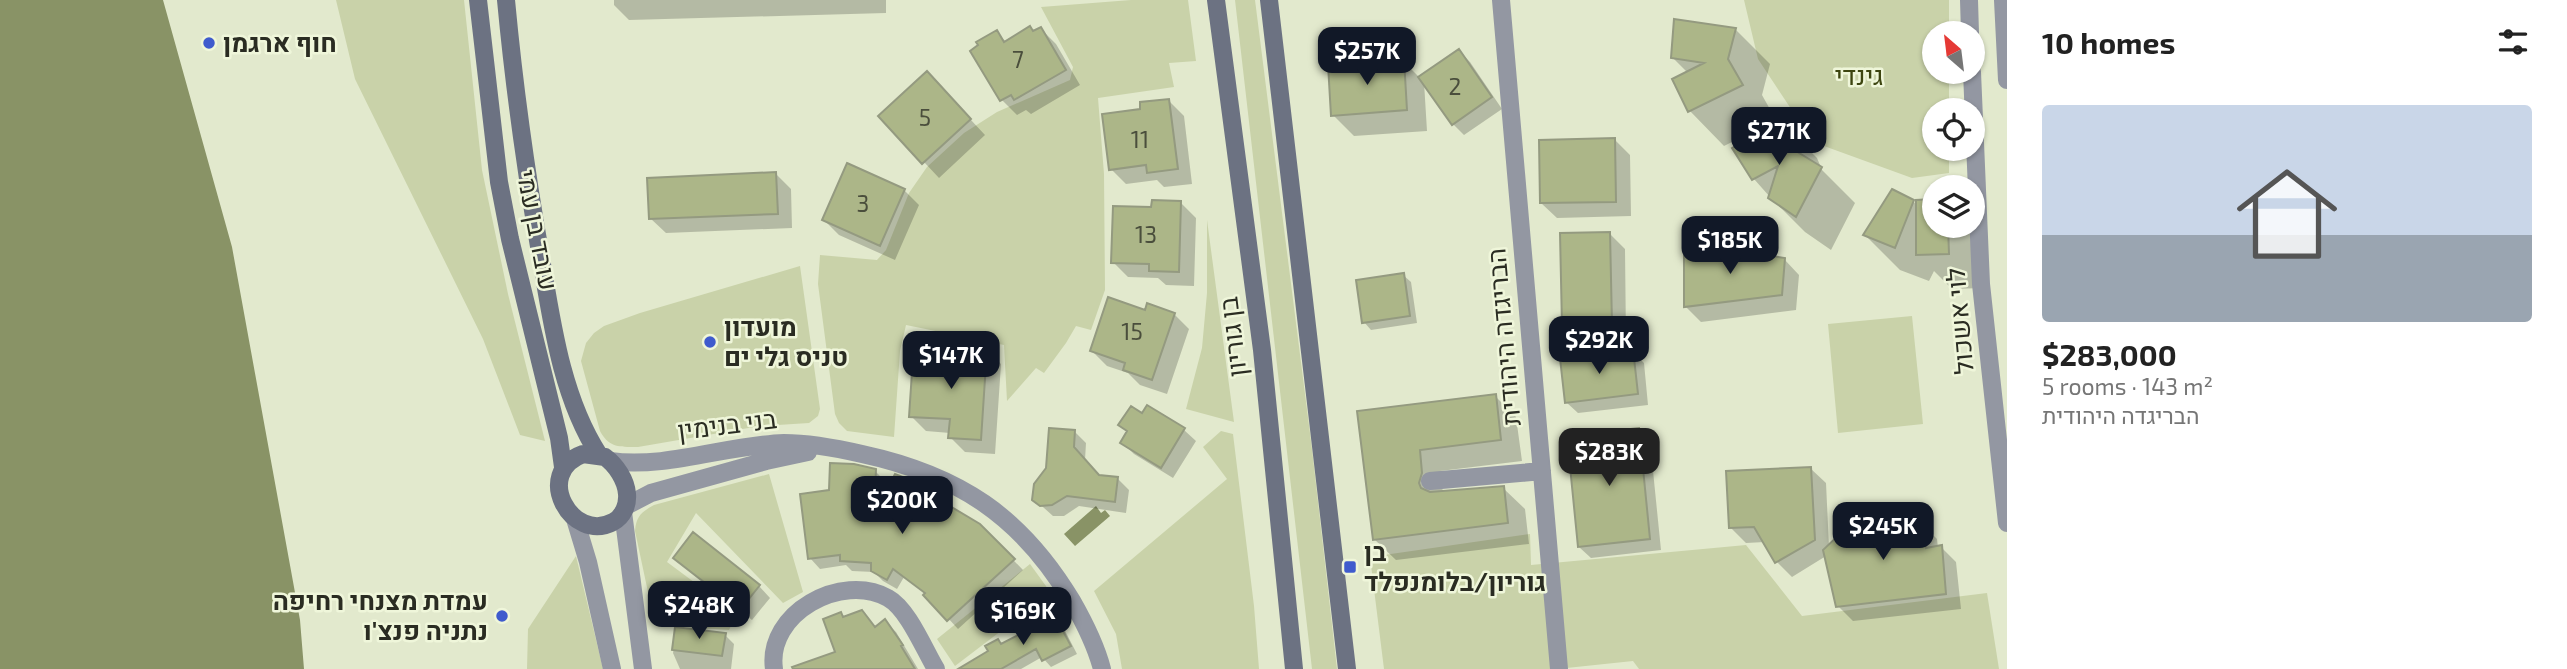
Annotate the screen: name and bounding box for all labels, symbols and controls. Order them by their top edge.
north arrow [1922,21,1984,84]
map controls [1922,21,1985,238]
icon: filters [2494,23,2532,61]
text: 10 homes [2042,24,2175,60]
place label: חוף ארגמן [223,26,337,57]
pin: $257K [1318,28,1416,87]
marker: חוף ארגמן [201,35,217,51]
text: $257K [1334,36,1400,64]
house number: 7 [1012,45,1024,73]
park label: גינדי [1835,59,1883,90]
house number: 2 [1449,72,1461,100]
button: locate [1922,98,1985,161]
house number: 5 [919,103,931,131]
pin: $271K [1730,108,1828,167]
text: $271K [1747,116,1811,144]
house number: 11 [1131,125,1149,153]
icon: home [2224,151,2350,277]
street label: עובד בן עמי [512,167,565,293]
button: layers [1922,175,1985,238]
house number: 3 [857,189,869,217]
pin: $185K [1681,216,1779,276]
house number: 13 [1135,220,1157,248]
text: $185K [1698,225,1762,253]
street label: הבריגדה היהודית [1479,247,1526,427]
street label: לוי אשכול [1938,266,1979,376]
street label: בן גוריון [1211,295,1252,379]
place label: מועדון טניס גלי ים [724,310,848,371]
pin: $292K [1550,316,1648,376]
house number: 15 [1121,317,1143,345]
text: $292K [1565,325,1633,353]
pin: $147K [902,332,1000,391]
marker: מועדון טניס גלי ים [702,334,718,350]
text: $283,000 [2042,336,2177,372]
text: $147K [919,340,983,368]
text: 5 rooms · 143 m² [2042,372,2213,400]
text: הבריגדה היהודית [2042,401,2199,429]
street label: בני בנימין [676,402,778,445]
pin: $283K [1560,428,1658,488]
text: $283K [1575,437,1643,465]
pin: $200K [853,476,951,536]
text: $200K [867,485,937,513]
pin: $245K [1834,503,1932,562]
text: $245K [1849,511,1917,539]
place label: בן גוריון/בלומנפלד [1364,535,1546,596]
marker: בן גוריון/בלומנפלד [1342,559,1358,575]
pin: $248K [650,582,748,641]
place label: עמדת מצנחי רחיפה נתניה פנצ'ו [273,584,488,645]
pin: $169K [974,588,1072,647]
text: $248K [664,590,734,618]
text: $169K [991,596,1056,624]
marker: עמדת מצנחי רחיפה נתניה פנצ'ו [494,608,510,624]

